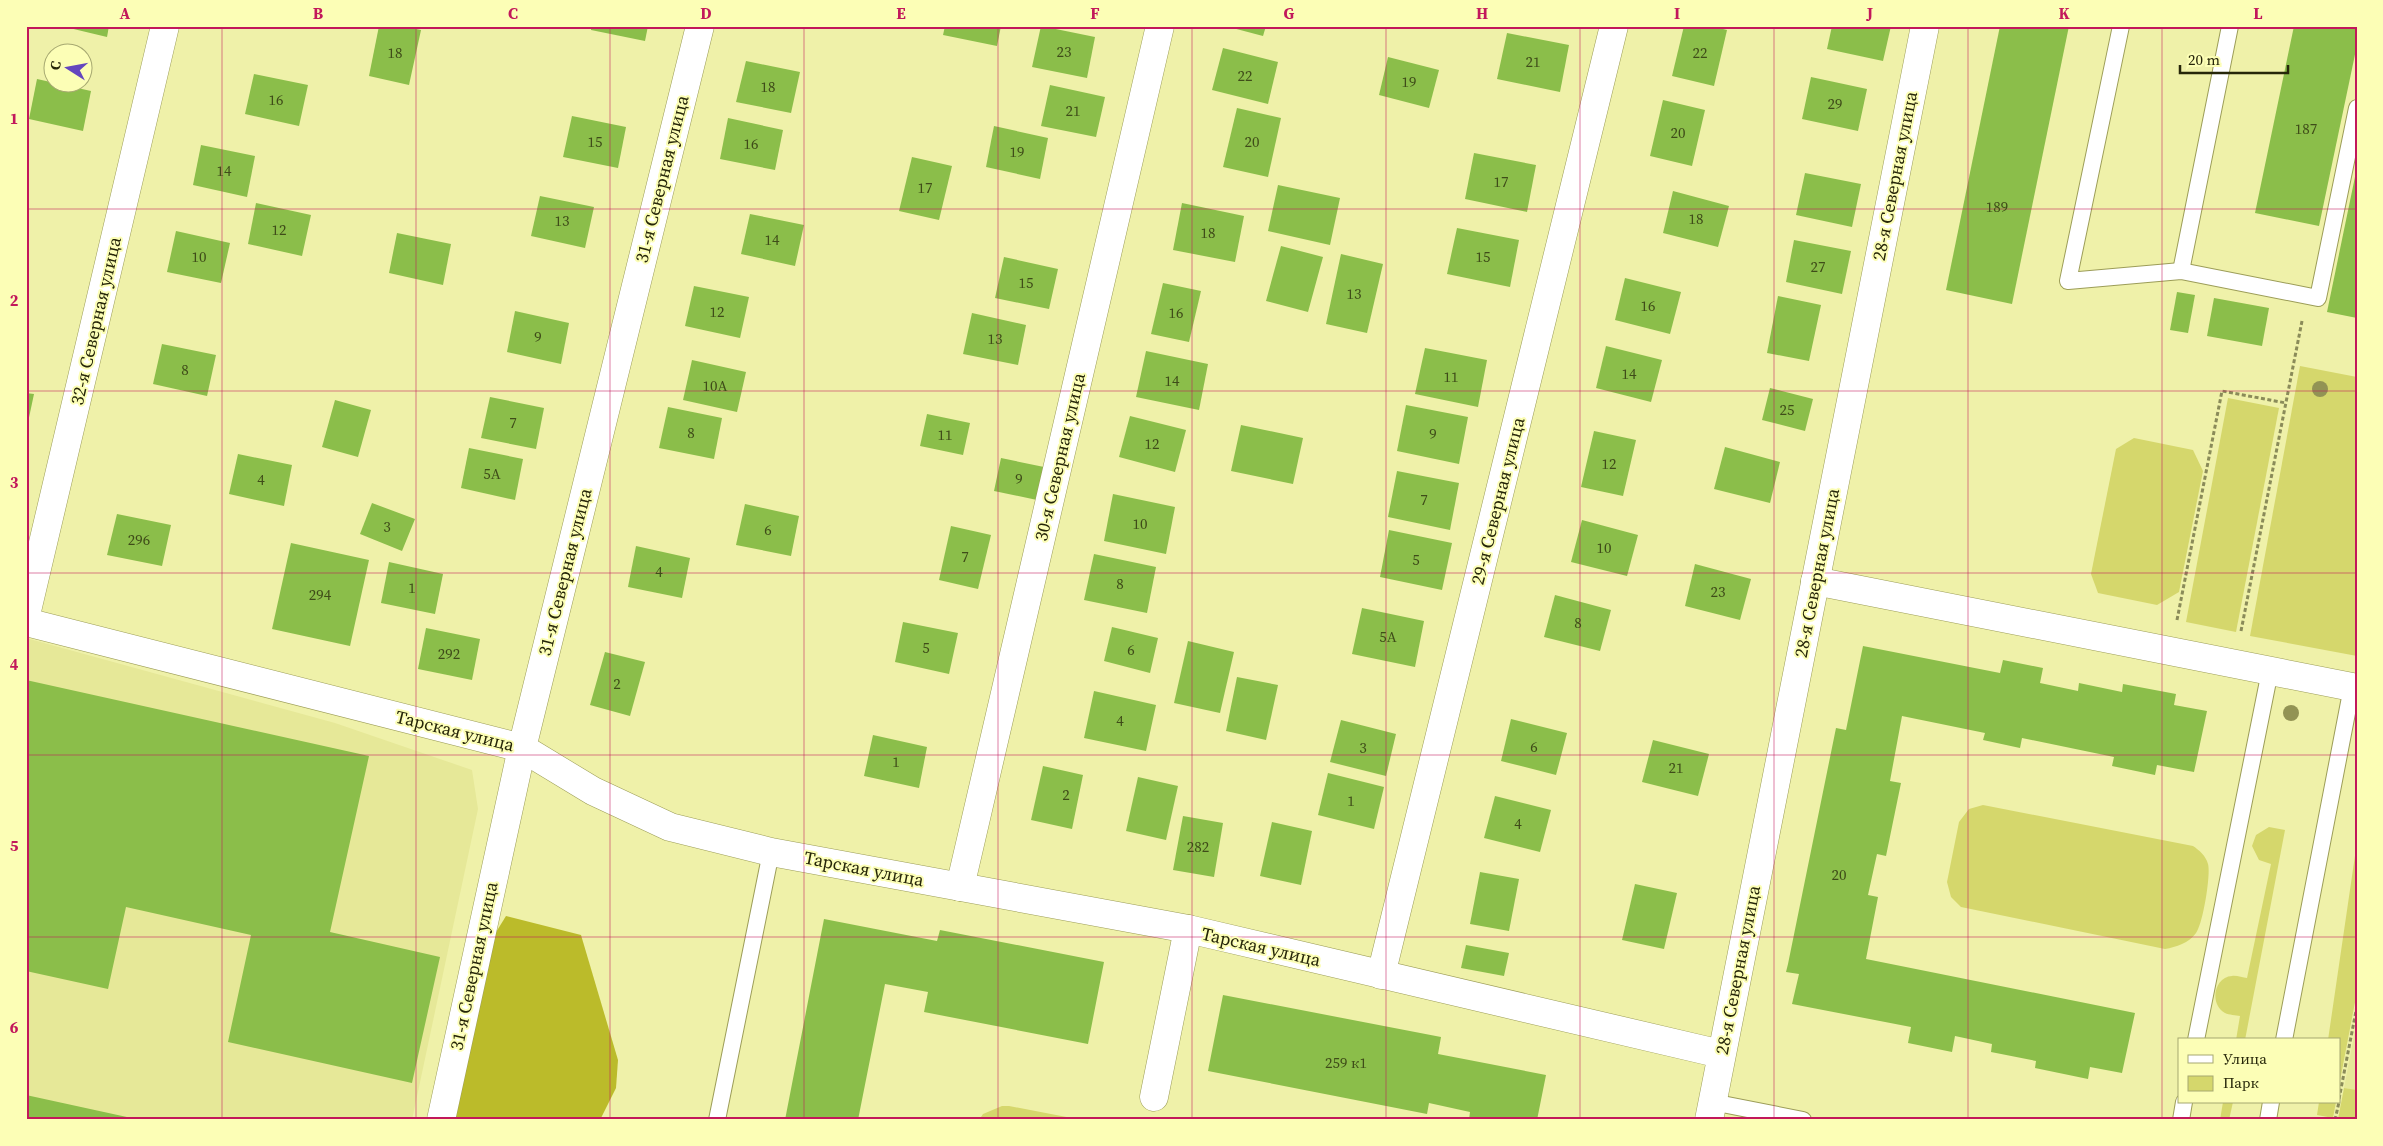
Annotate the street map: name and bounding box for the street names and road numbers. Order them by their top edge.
street label: 28-я Северная улица [1866,88,1923,263]
street label: 31-я Северная улица [629,92,695,265]
street label: 32-я Северная улица [64,234,127,407]
street label: 30-я Северная улица [1028,370,1091,543]
street label: 29-я Северная улица [1465,414,1531,587]
street label: 31-я Северная улица [532,485,598,658]
street label: 28-я Северная улица [1788,485,1845,660]
street label: Тарская улица [393,704,518,758]
street label: Тарская улица [802,845,927,893]
street label: 31-я Северная улица [443,879,504,1052]
street label: 28-я Северная улица [1709,882,1766,1057]
street label: Тарская улица [1199,921,1324,973]

